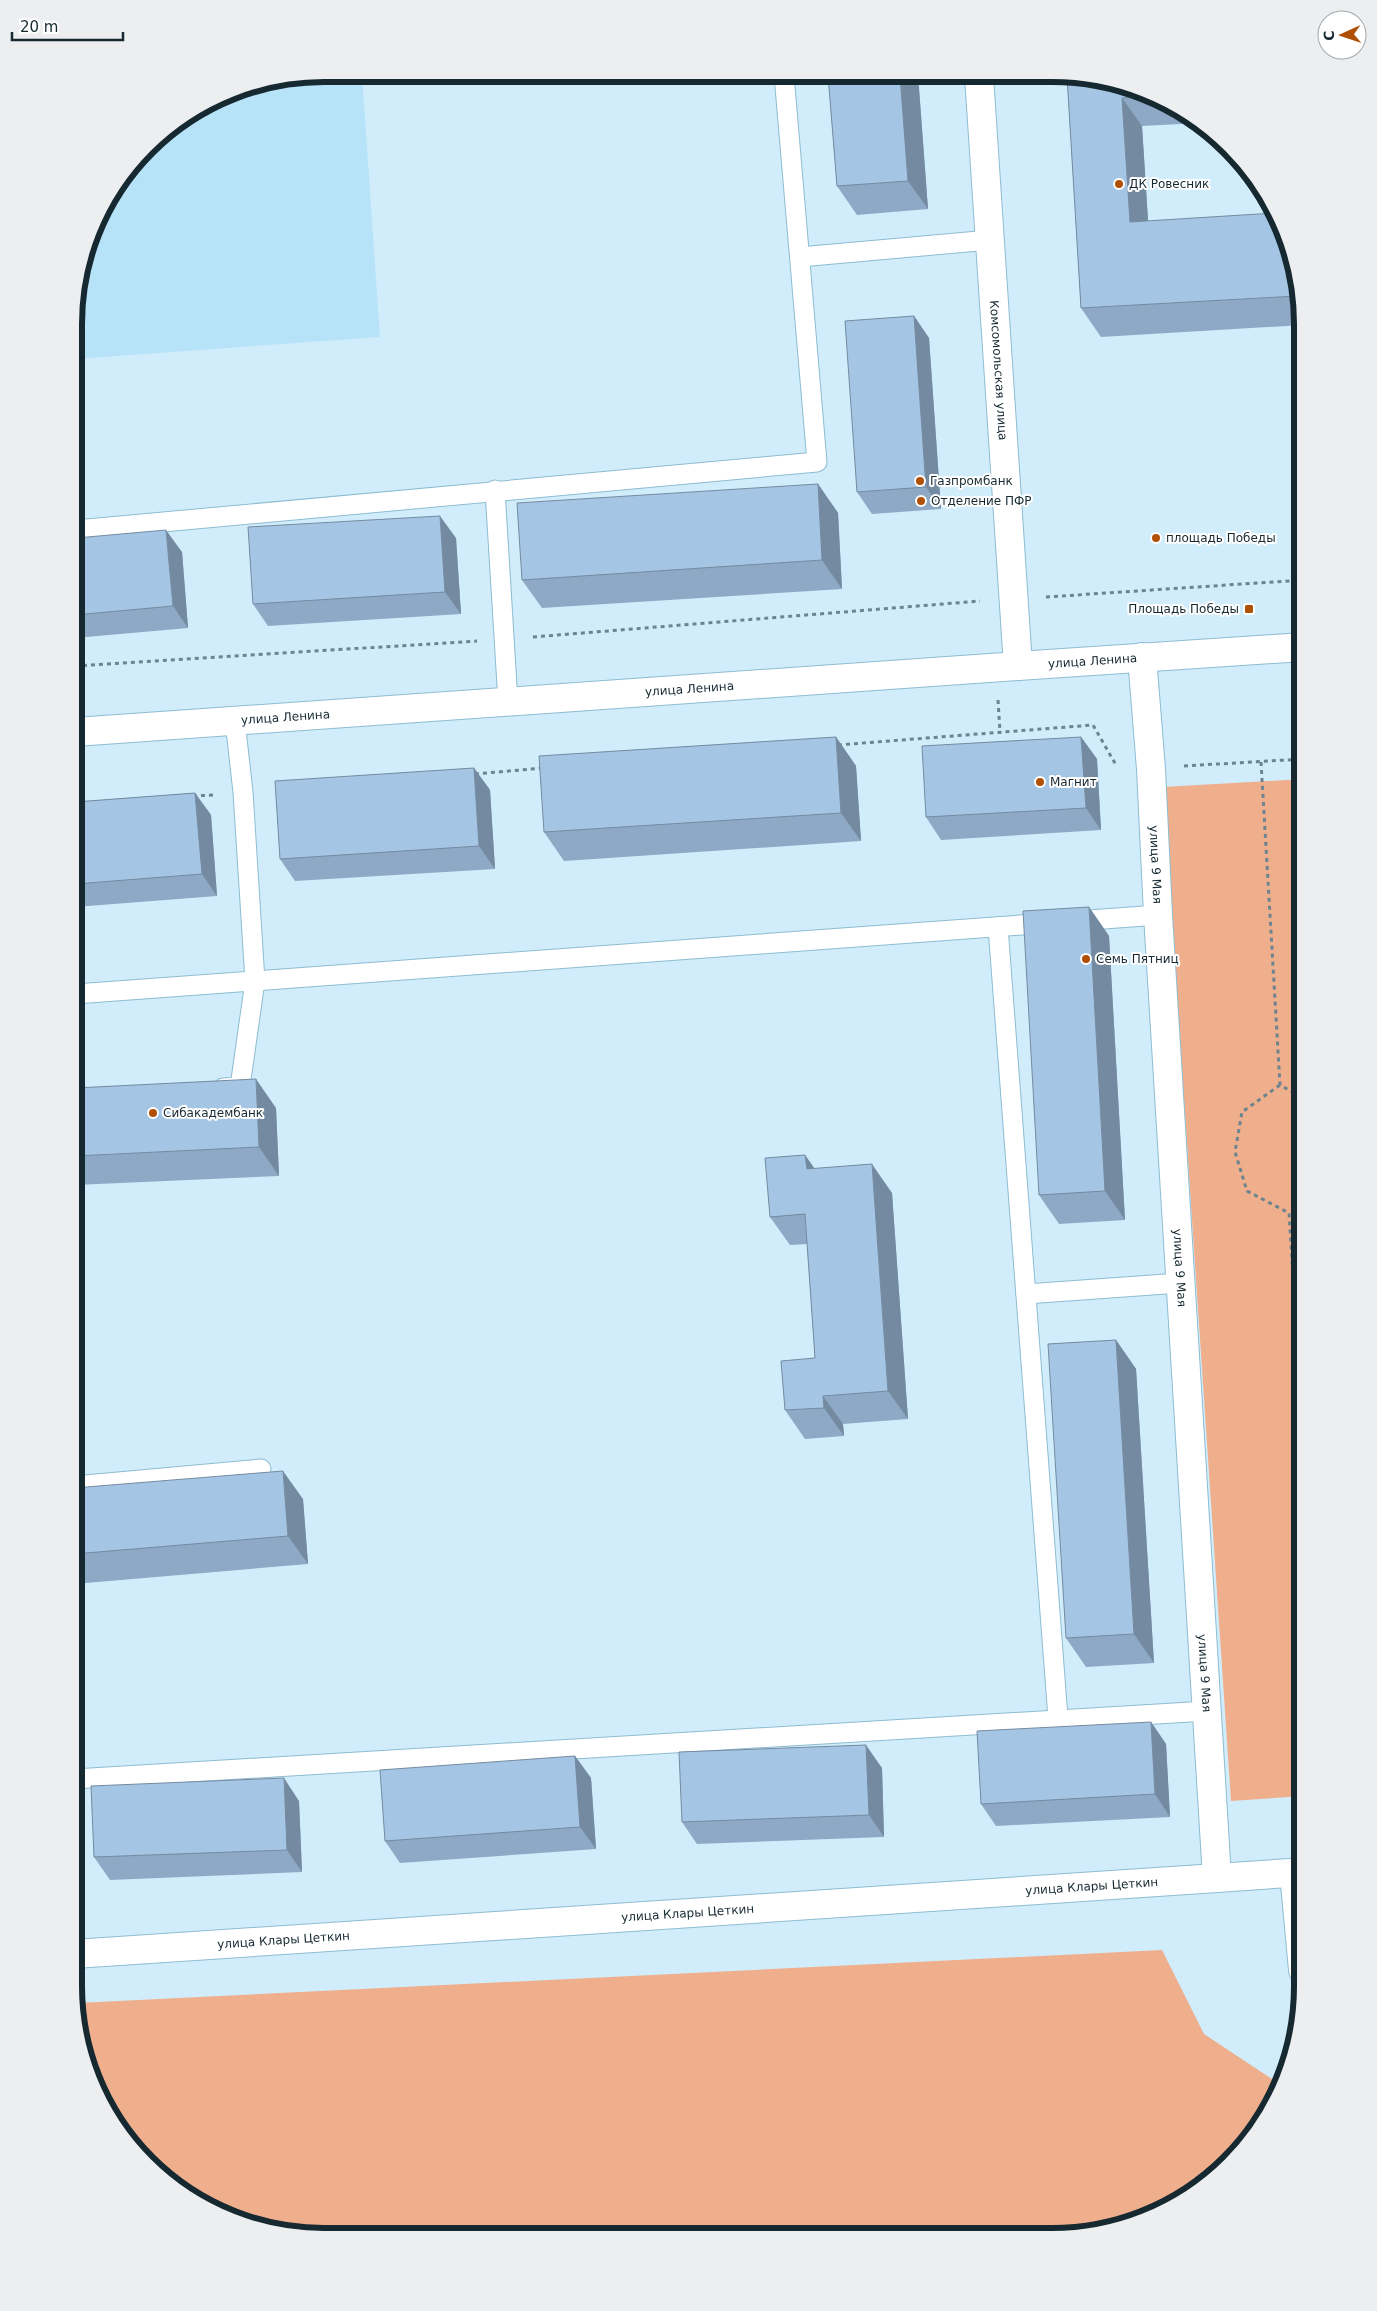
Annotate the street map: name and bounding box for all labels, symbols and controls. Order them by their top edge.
scale bar [12,10,124,42]
north arrow [1317,10,1367,60]
text: 20 m [20,18,58,36]
text: С [1321,30,1337,41]
place label: ДК Ровесник [1129,177,1209,191]
marker: ДК Ровесник [1113,178,1125,190]
street label: Комсомольская улица [987,300,1010,441]
place label: Газпромбанк [930,474,1013,488]
marker: Газпромбанк [914,475,926,487]
place label: Отделение ПФР [931,494,1032,508]
marker: Отделение ПФР [915,495,927,507]
place label: площадь Победы [1166,531,1276,545]
marker: площадь Победы [1150,532,1162,544]
place label: Площадь Победы [1128,602,1239,616]
marker: Площадь Победы [1243,603,1255,615]
street label: улица Ленина [1048,651,1138,671]
street label: улица Ленина [644,679,735,699]
street label: улица Ленина [240,707,330,727]
place label: Магнит [1050,775,1097,789]
marker: Магнит [1034,776,1046,788]
street label: улица 9 Мая [1147,825,1164,904]
place label: Семь Пятниц [1096,952,1179,966]
marker: Семь Пятниц [1080,953,1092,965]
place label: Сибакадембанк [163,1106,263,1120]
marker: Сибакадембанк [147,1107,159,1119]
street label: улица 9 Мая [1170,1228,1189,1307]
street label: улица 9 Мая [1195,1634,1214,1713]
street label: улица Клары Цеткин [1025,1875,1159,1898]
street label: улица Клары Цеткин [621,1902,755,1925]
street label: улица Клары Цеткин [217,1929,350,1951]

